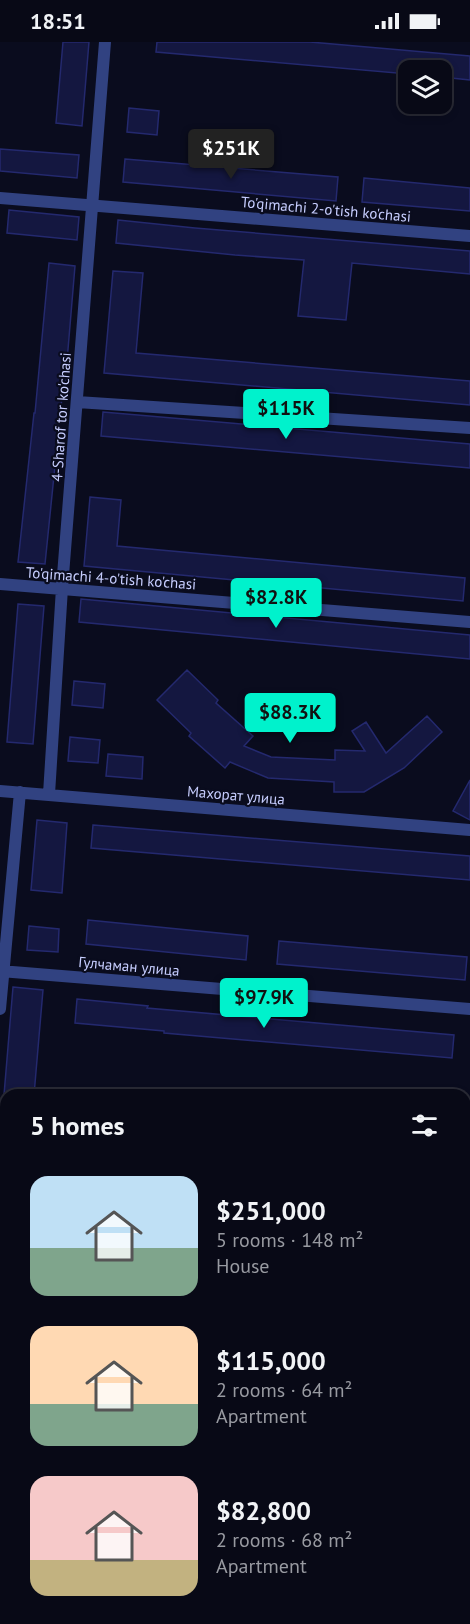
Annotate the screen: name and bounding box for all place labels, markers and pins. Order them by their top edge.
pin: $251K [189,129,273,180]
pin: $115K [244,389,328,440]
pin: $82.8K [227,578,325,629]
pin: $88.3K [241,693,339,744]
pin: $97.9K [215,978,313,1029]

